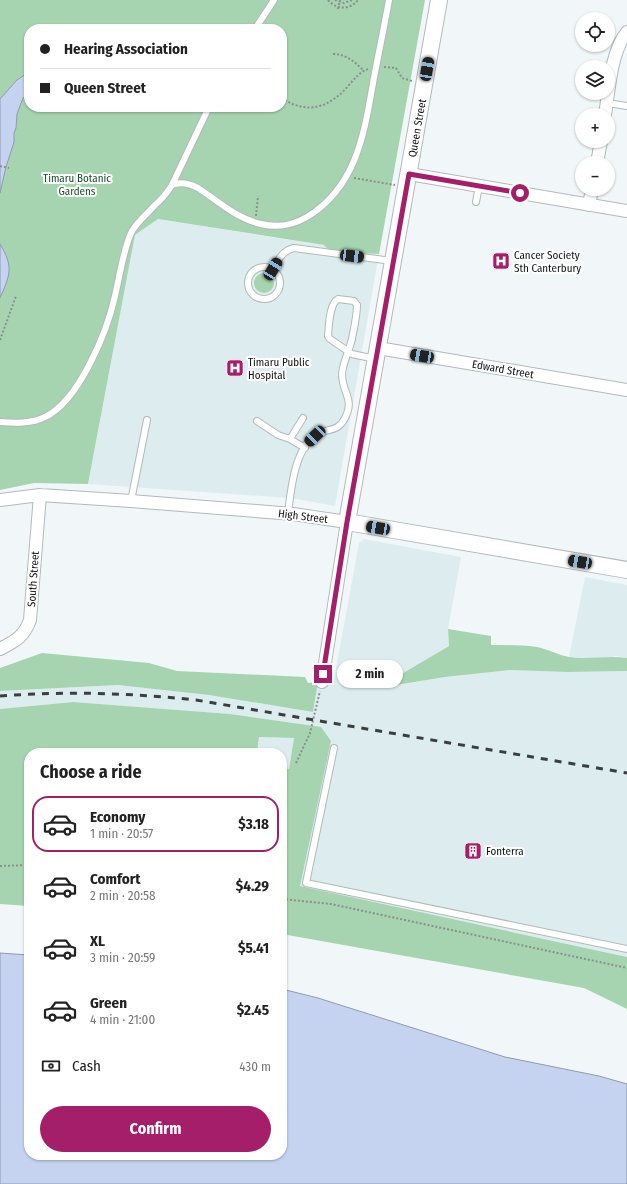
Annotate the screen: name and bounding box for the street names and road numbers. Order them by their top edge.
street label: Queen Street [406,98,429,158]
street label: Edward Street [471,358,535,381]
street label: High Street [277,507,329,526]
street label: South Street [25,550,42,607]

